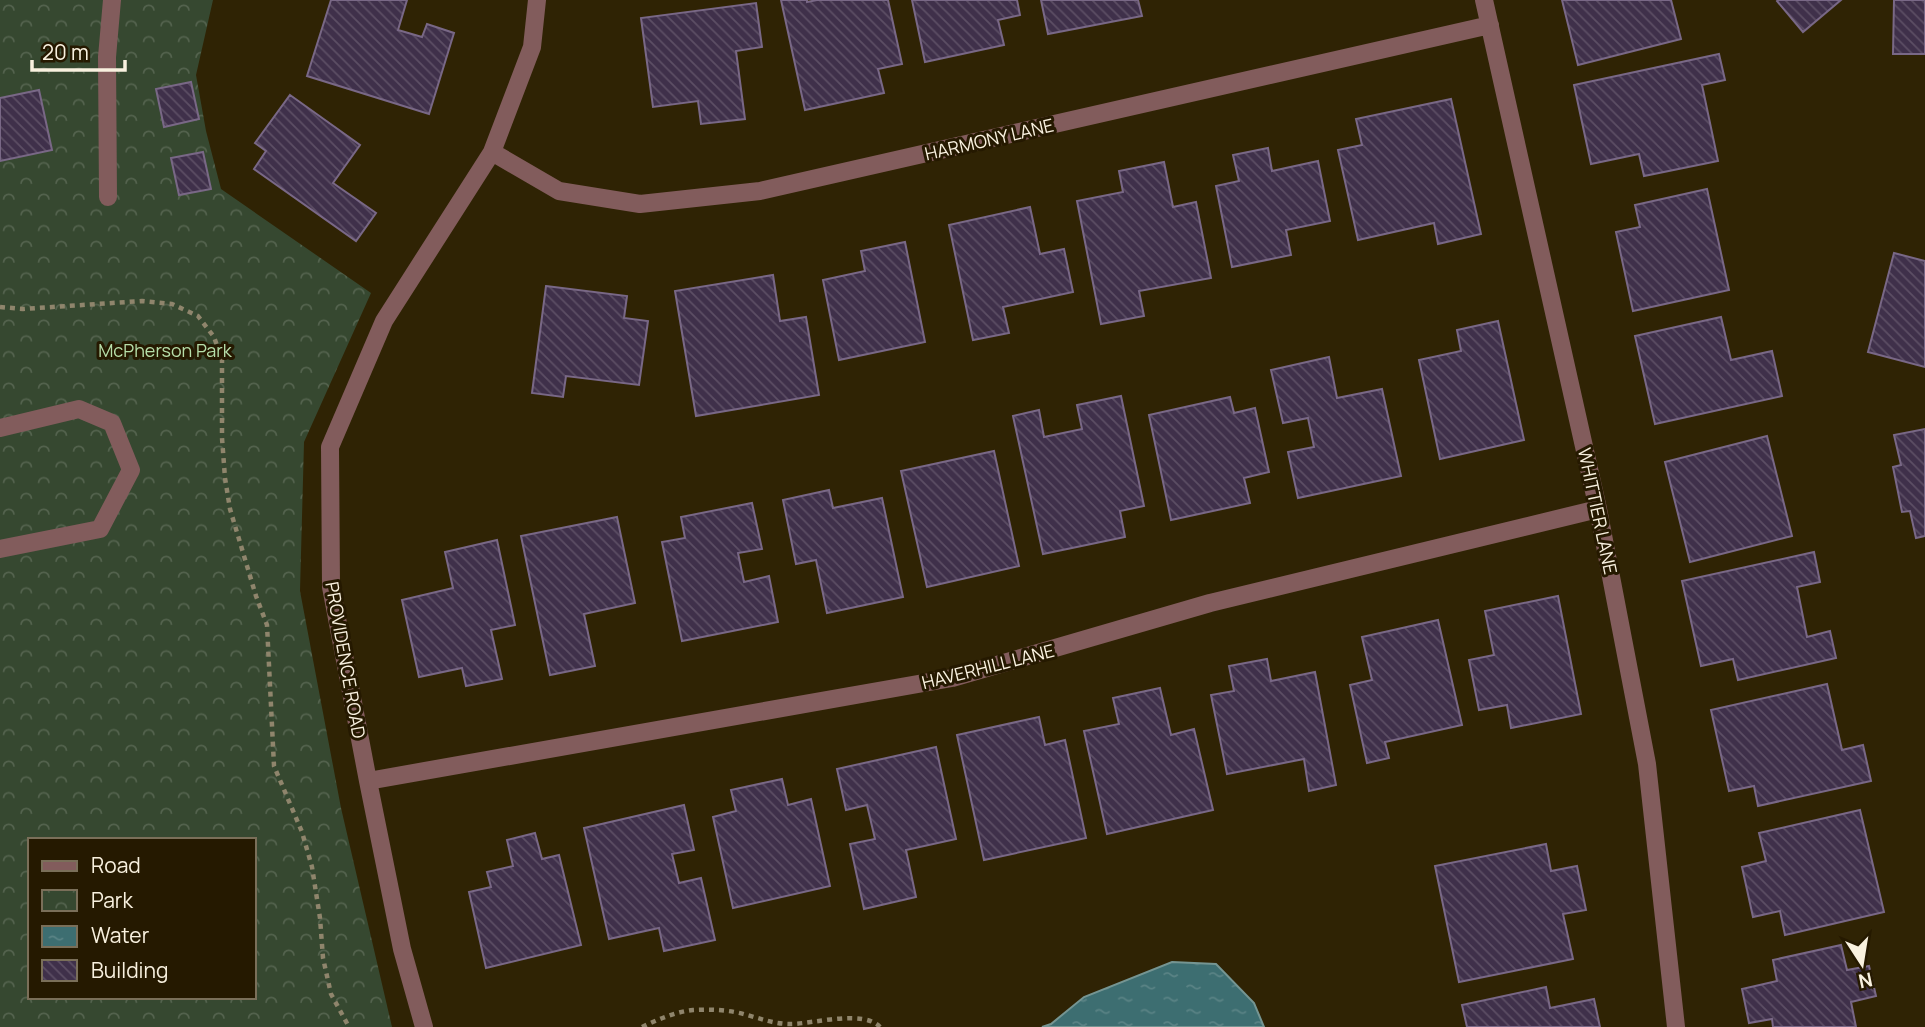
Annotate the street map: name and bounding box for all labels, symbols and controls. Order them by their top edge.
scale bar [32,28,124,72]
text: 20 m [42,38,89,66]
street label: HARMONY LANE [922,113,1056,165]
park label: McPherson Park [98,338,233,362]
street label: WHITTIER LANE [1573,446,1623,576]
street label: PROVIDENCE ROAD [320,580,372,740]
street label: HAVERHILL LANE [919,638,1057,694]
legend [28,838,256,999]
text: Road [91,851,141,879]
text: Park [91,886,133,914]
text: Water [91,921,150,949]
north arrow [1827,929,1897,999]
text: Building [91,956,168,984]
text: N [1856,966,1875,995]

